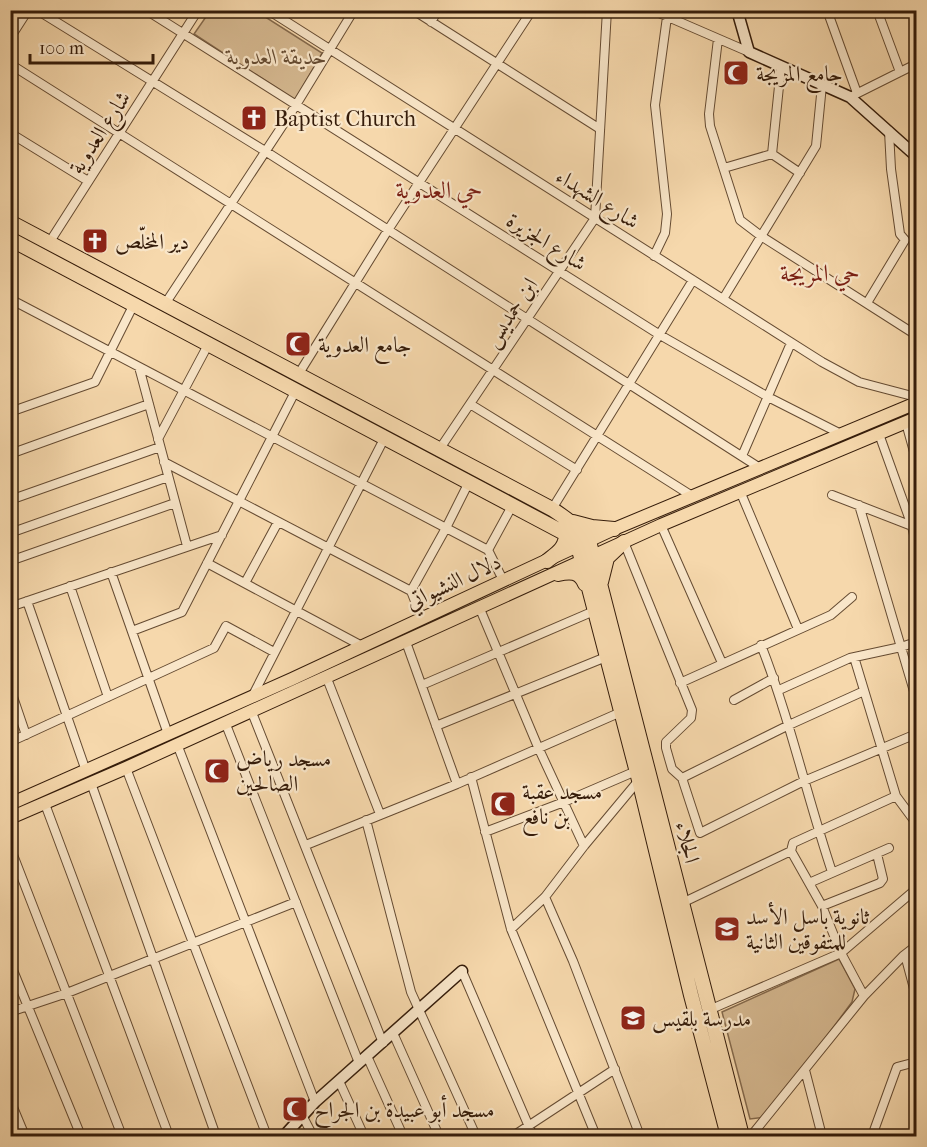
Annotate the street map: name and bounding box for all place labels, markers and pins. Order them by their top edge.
mosque icon: جامع المريجة [721,58,751,88]
place label: جامع المريجة [756,61,843,93]
church icon: Baptist Church [239,103,269,133]
place label: Baptist Church [274,106,417,132]
church icon: دير المخلّص [80,226,110,256]
place label: دير المخلّص [115,226,189,255]
mosque icon: جامع العدوية [283,329,313,359]
place label: جامع العدوية [318,332,412,364]
place label: مسجد رياض الصالحين [236,746,331,797]
mosque icon: مسجد رياض الصالحين [202,756,232,786]
place label: مسجد عقبة بن نافع [522,779,602,836]
mosque icon: مسجد عقبة بن نافع [488,789,518,819]
place label: ثانوية باسل الأسد للمتفوقين الثانية [746,901,870,955]
school or university icon: ثانوية باسل الأسد للمتفوقين الثانية [712,914,742,944]
school or university icon: مدرسة بلقيس [618,1003,648,1033]
place label: مدرسة بلقيس [652,1006,751,1034]
mosque icon: مسجد أبو عبيدة بن الجراح [280,1094,310,1124]
place label: مسجد أبو عبيدة بن الجراح [314,1094,495,1129]

